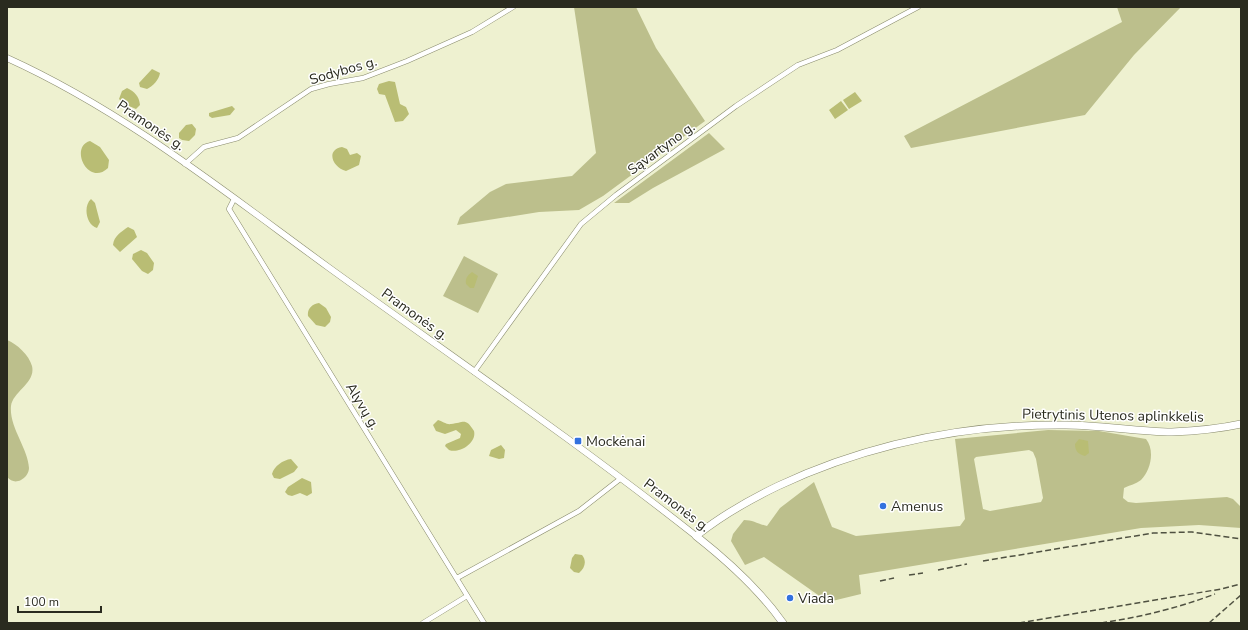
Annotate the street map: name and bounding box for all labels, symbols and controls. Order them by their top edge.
street label: Sodybos g. [307,52,379,89]
street label: Pramonės g. [113,96,188,155]
street label: Sąvartyno g. [624,118,699,179]
street label: Pramonės g. [378,284,452,345]
street label: Alyvų g. [341,379,384,433]
street label: Pietrytinis Utenos aplinkkelis [1022,404,1204,427]
place label: Mockėnai [586,432,645,451]
marker: Mockėnai [573,436,583,446]
street label: Pramonės g. [640,474,714,536]
place label: Amenus [891,497,943,516]
marker: Amenus [878,501,888,511]
scale bar [18,588,101,614]
place label: Viada [797,589,834,608]
marker: Viada [785,593,795,603]
text: 100 m [24,594,59,610]

